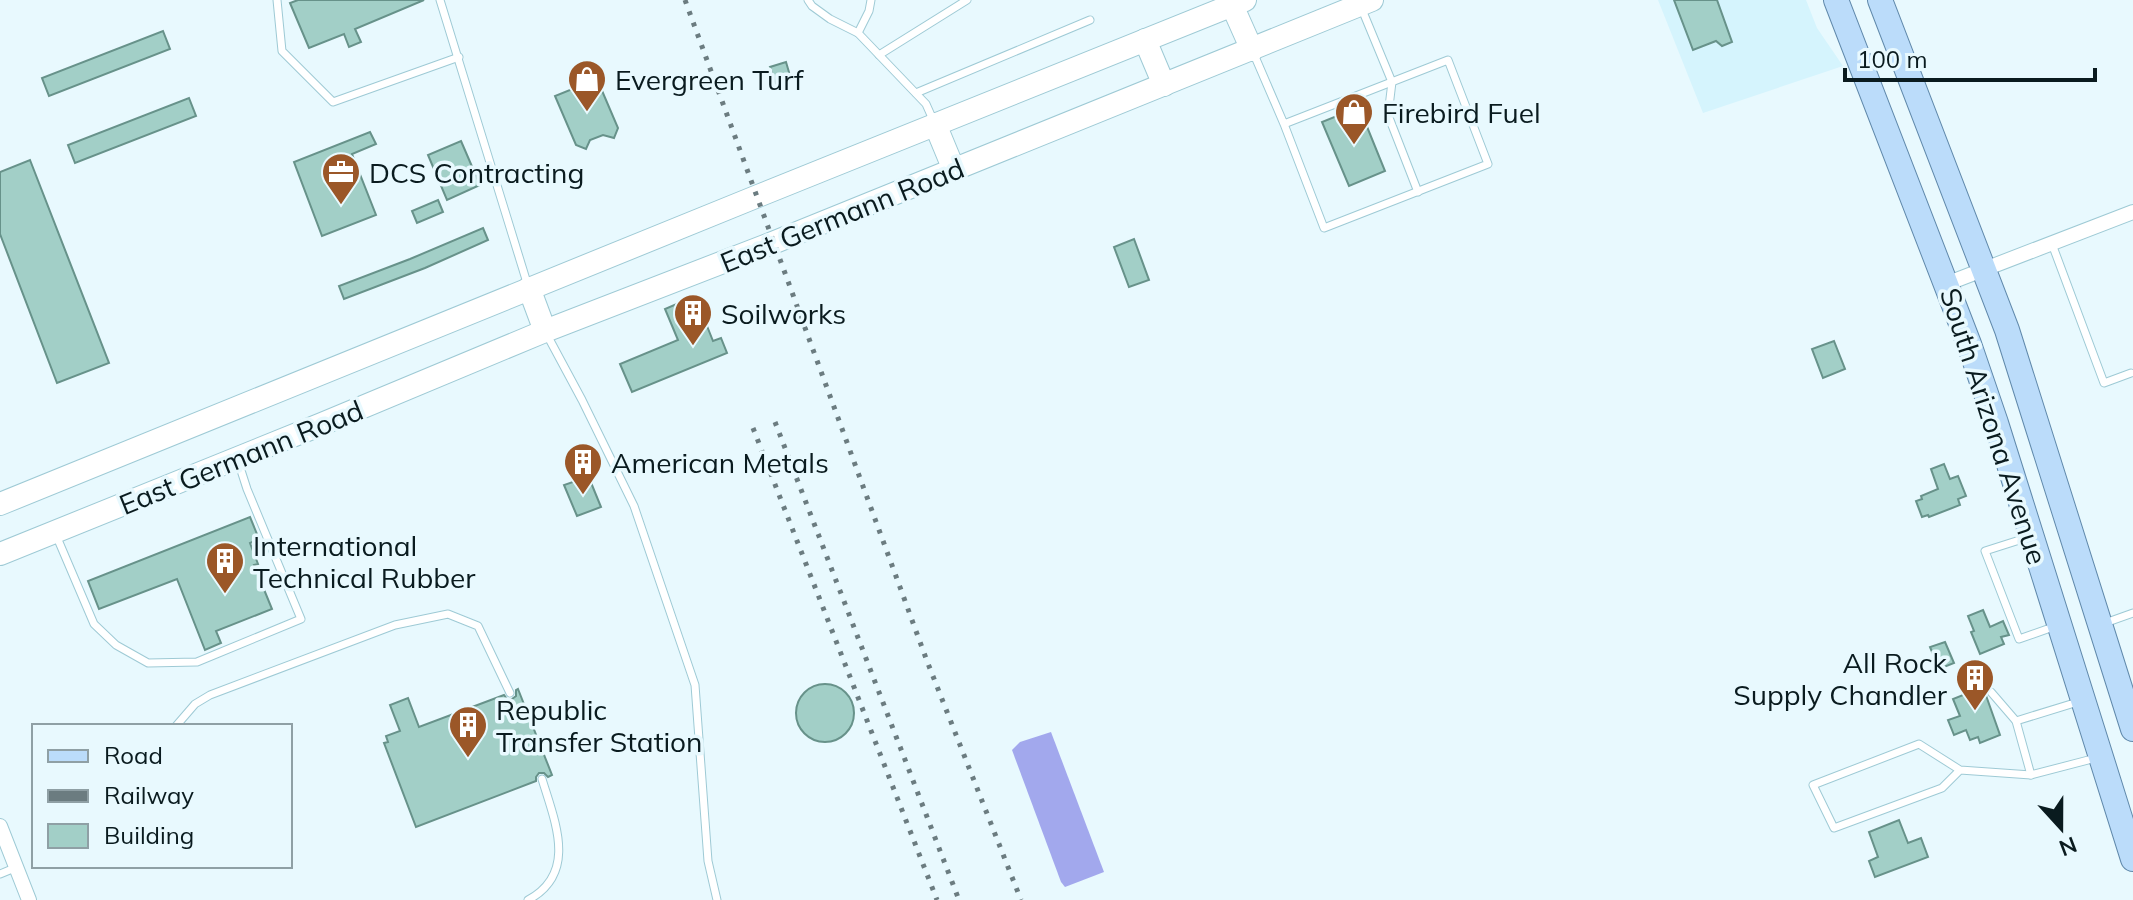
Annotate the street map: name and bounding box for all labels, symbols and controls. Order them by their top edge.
scale bar [1845,32,2095,82]
text: 100 m [1857,44,1928,74]
shop icon: Evergreen Turf [566,58,608,113]
place label: Evergreen Turf [615,62,804,97]
shop icon: Firebird Fuel [1333,91,1375,146]
place label: Firebird Fuel [1382,95,1541,130]
street label: East Germann Road [715,150,969,280]
office icon: DCS Contracting [320,151,362,206]
place label: DCS Contracting [369,155,584,190]
street label: South Arizona Avenue [1933,283,2055,569]
building icon: Soilworks [672,292,714,347]
place label: Soilworks [721,296,846,331]
street label: East Germann Road [114,392,368,522]
building icon: American Metals [562,441,604,496]
place label: American Metals [611,445,829,480]
place label: International Technical Rubber [253,528,476,595]
building icon: International Technical Rubber [204,540,246,595]
place label: All Rock Supply Chandler [1733,645,1948,712]
building icon: All Rock Supply Chandler [1954,657,1996,712]
place label: Republic Transfer Station [496,692,703,759]
building icon: Republic Transfer Station [447,704,489,759]
legend [32,724,292,868]
text: Road [104,740,163,770]
text: Railway [104,780,194,810]
north arrow [2021,788,2101,868]
text: Building [104,820,194,850]
text: N [2055,831,2081,863]

